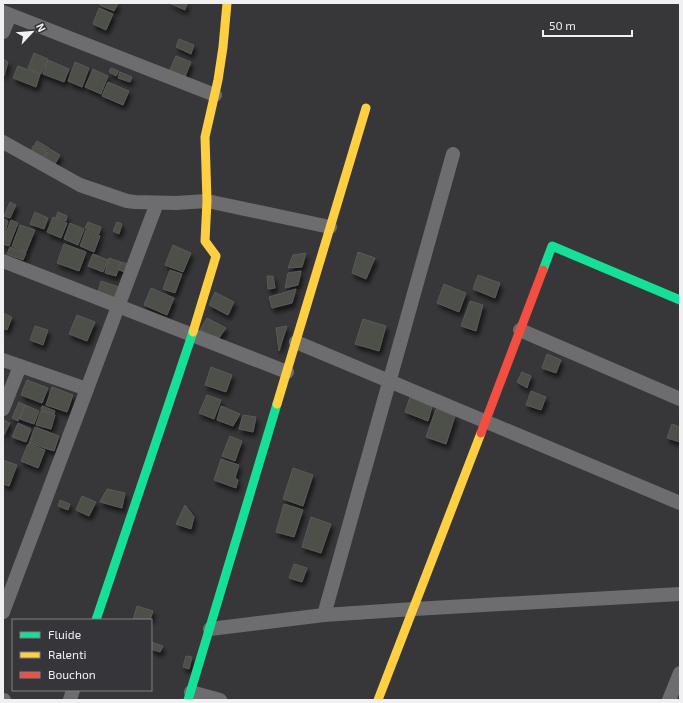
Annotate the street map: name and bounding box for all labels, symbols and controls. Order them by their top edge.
north arrow [12,12,52,52]
scale bar [543,12,632,38]
text: 50 m [549,18,576,32]
text: N [34,21,49,34]
legend [12,619,152,691]
text: Fluide [48,627,81,641]
text: Ralenti [48,647,87,661]
text: Bouchon [48,667,96,681]

